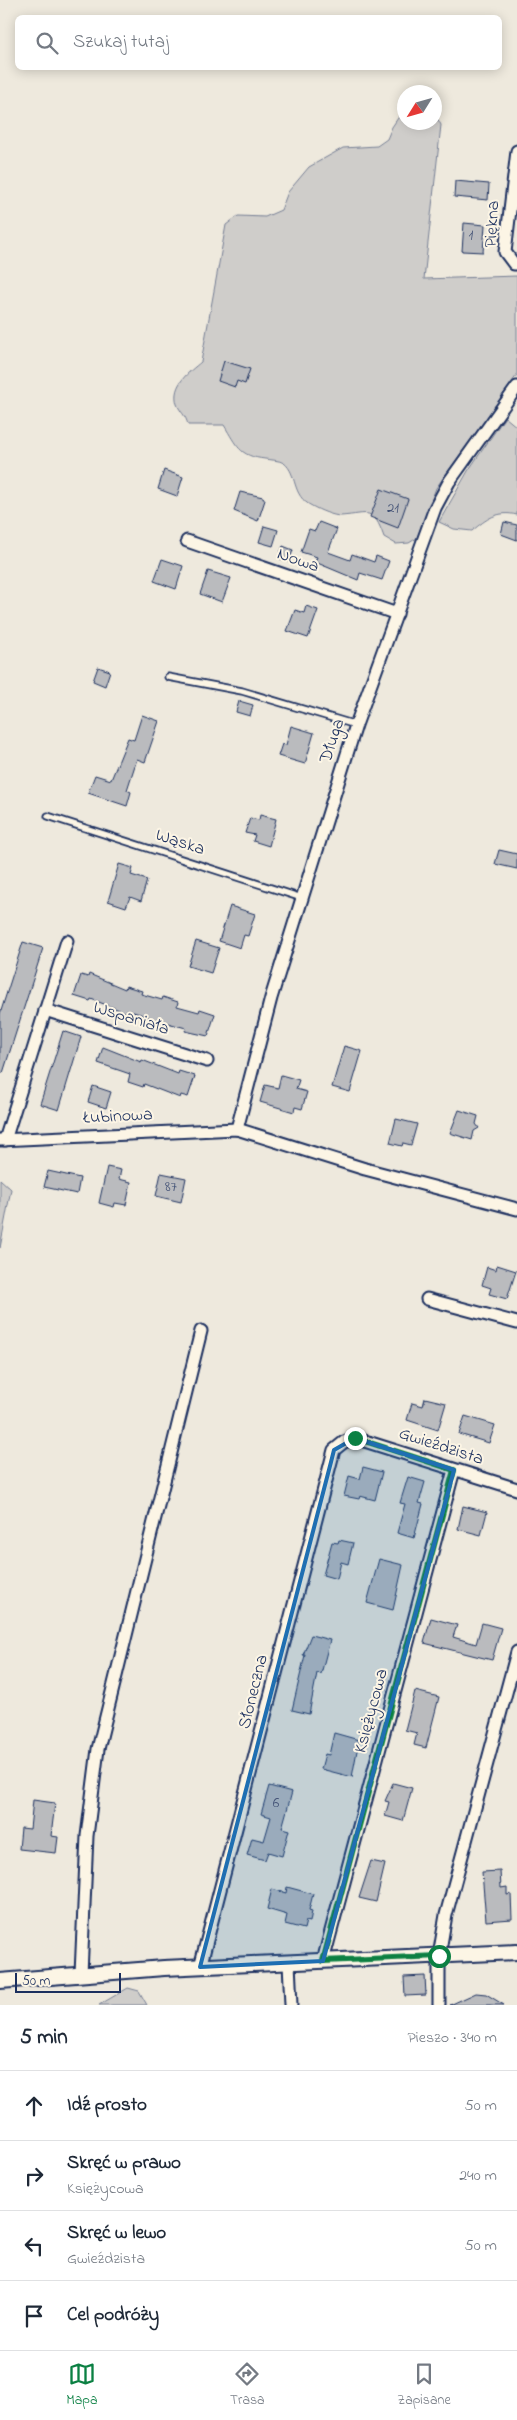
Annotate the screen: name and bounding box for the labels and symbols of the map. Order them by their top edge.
north arrow [397,85,442,130]
street label: Piękna [479,200,507,248]
house number: 1 [469,224,474,246]
house number: 21 [387,497,399,519]
street label: Nowa [273,542,323,580]
street label: Długa [313,715,353,768]
street label: Wąska [152,823,208,863]
street label: Wspaniała [90,995,172,1043]
street label: Łubinowa [82,1102,153,1132]
house number: 87 [165,1176,177,1198]
street label: Gwieździsta [395,1421,487,1473]
route end [344,1427,367,1450]
street label: Słoneczna [232,1652,276,1732]
street label: Księżycowa [348,1666,396,1756]
house number: 6 [273,1792,280,1814]
route start [428,1945,451,1968]
scale bar [15,1970,121,1993]

